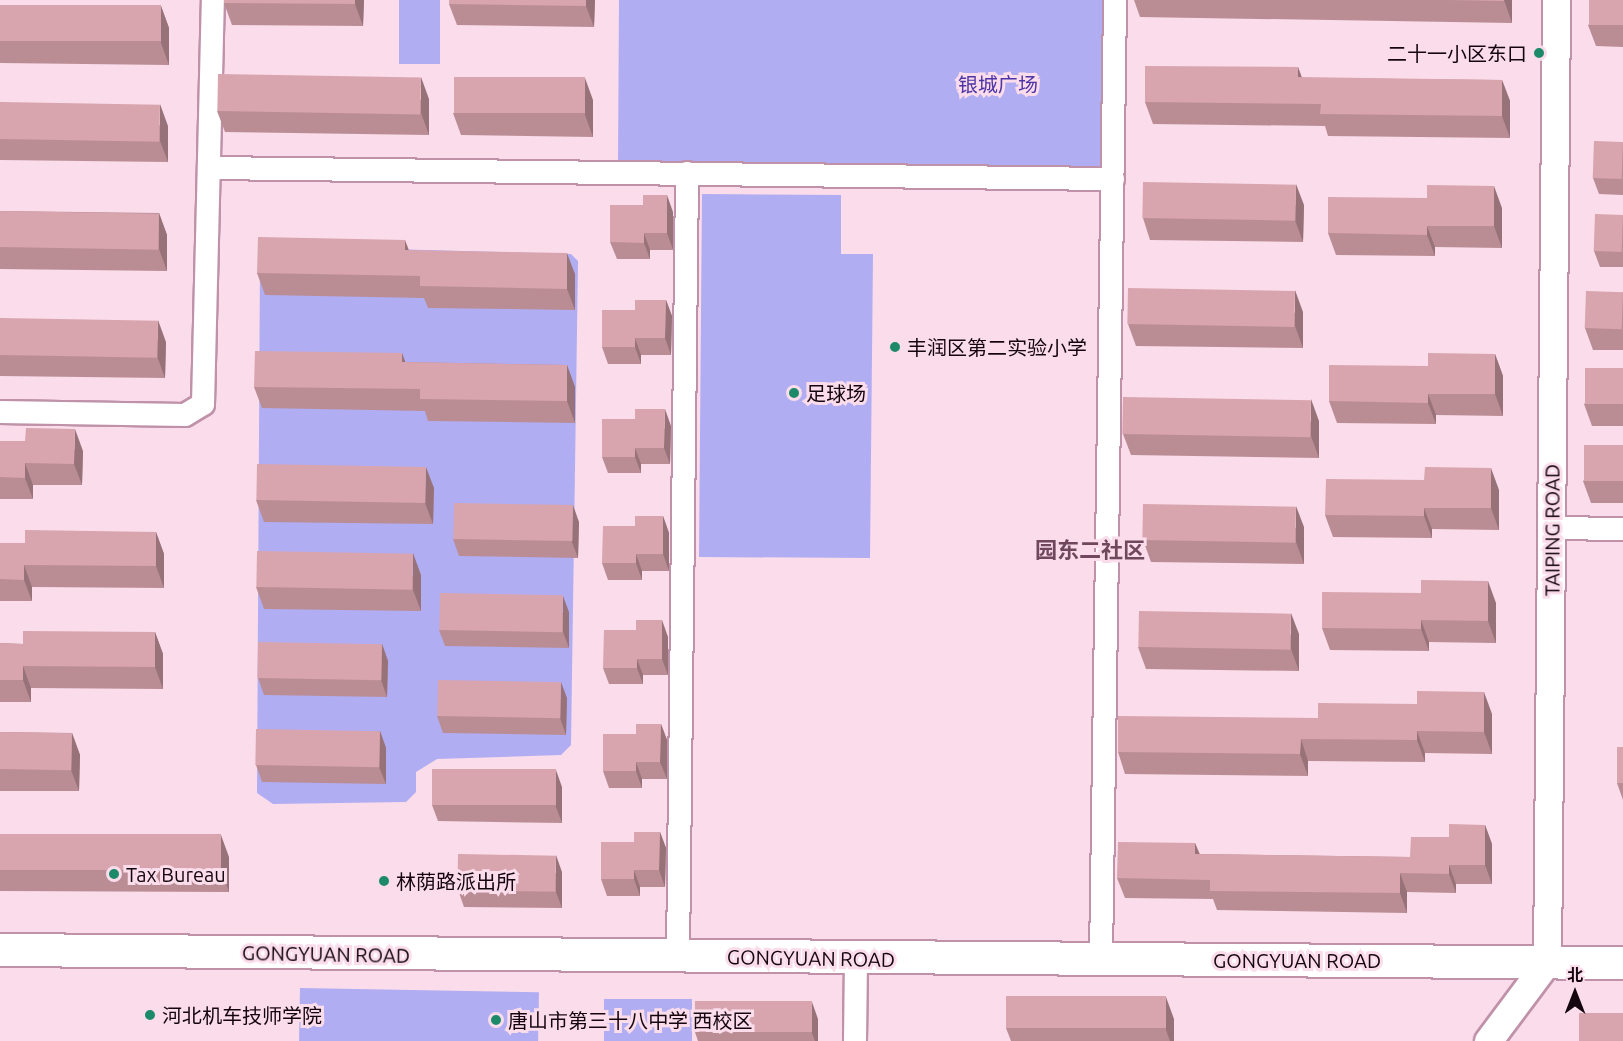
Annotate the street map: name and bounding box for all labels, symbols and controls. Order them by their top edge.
place label: 二十一小区东口 [1387,41,1527,65]
marker: 二十一小区东口 [1532,46,1546,60]
park label: 银城广场 [958,72,1038,96]
place label: 丰润区第二实验小学 [907,335,1087,359]
marker: 丰润区第二实验小学 [888,340,902,354]
place label: 足球场 [806,381,866,405]
marker: 足球场 [787,386,801,400]
street label: TAIPING ROAD [1540,464,1564,596]
district label: 园东二社区 [1035,537,1145,563]
place label: Tax Bureau [126,862,226,886]
marker: Tax Bureau [107,867,121,881]
place label: 林荫路派出所 [396,869,516,893]
marker: 林荫路派出所 [377,874,391,888]
street label: GONGYUAN ROAD [242,941,410,967]
street label: GONGYUAN ROAD [727,945,895,971]
street label: GONGYUAN ROAD [1213,948,1381,972]
north arrow [1545,963,1605,1023]
text: 北 [1567,966,1583,984]
place label: 河北机车技师学院 [162,1003,322,1027]
marker: 河北机车技师学院 [143,1008,157,1022]
place label: 唐山市第三十八中学 西校区 [508,1008,753,1032]
marker: 唐山市第三十八中学 西校区 [489,1013,503,1027]

